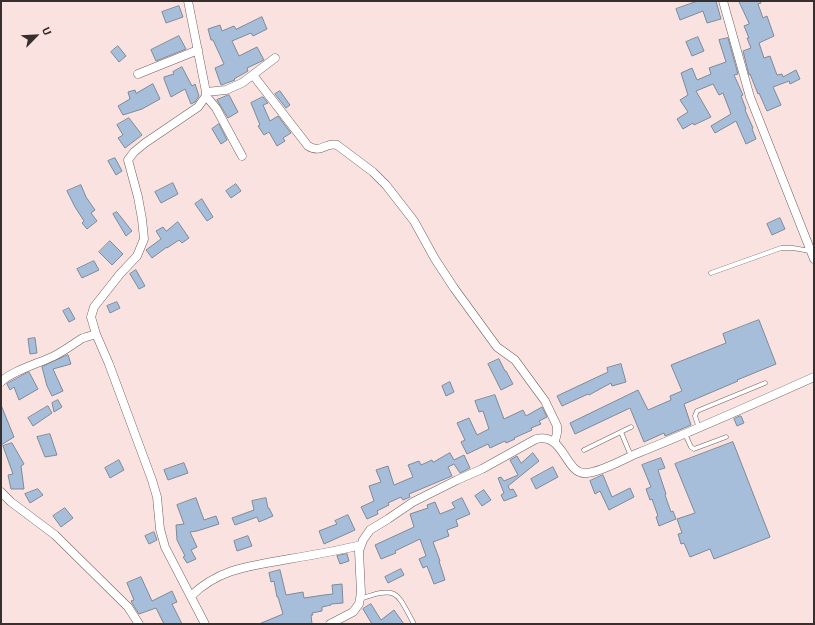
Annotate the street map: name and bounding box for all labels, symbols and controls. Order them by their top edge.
north arrow [16,16,56,56]
text: U [40,25,55,37]

